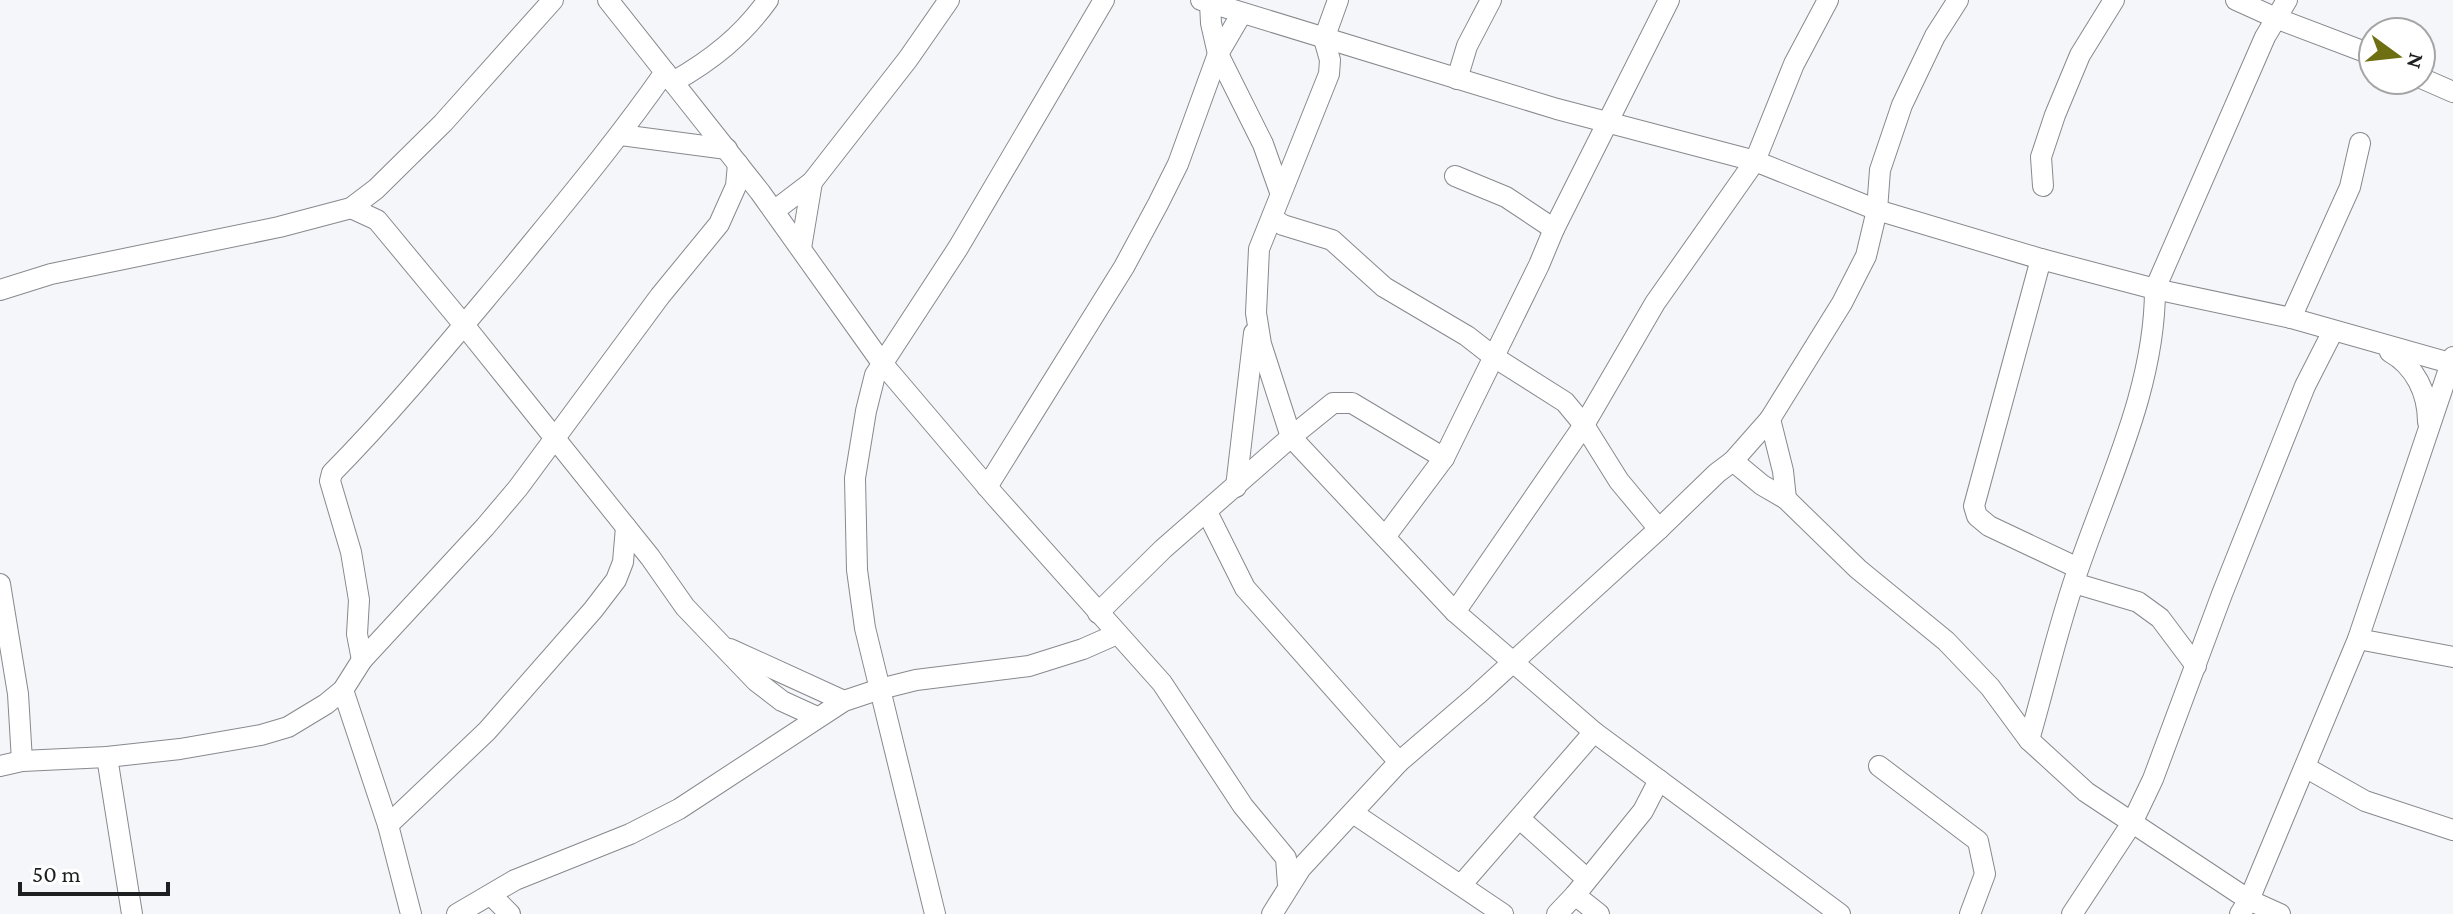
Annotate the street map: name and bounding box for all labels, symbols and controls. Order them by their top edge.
north arrow [2357,16,2437,96]
text: N [2402,51,2430,72]
scale bar [20,846,168,896]
text: 50 m [32,860,81,887]

